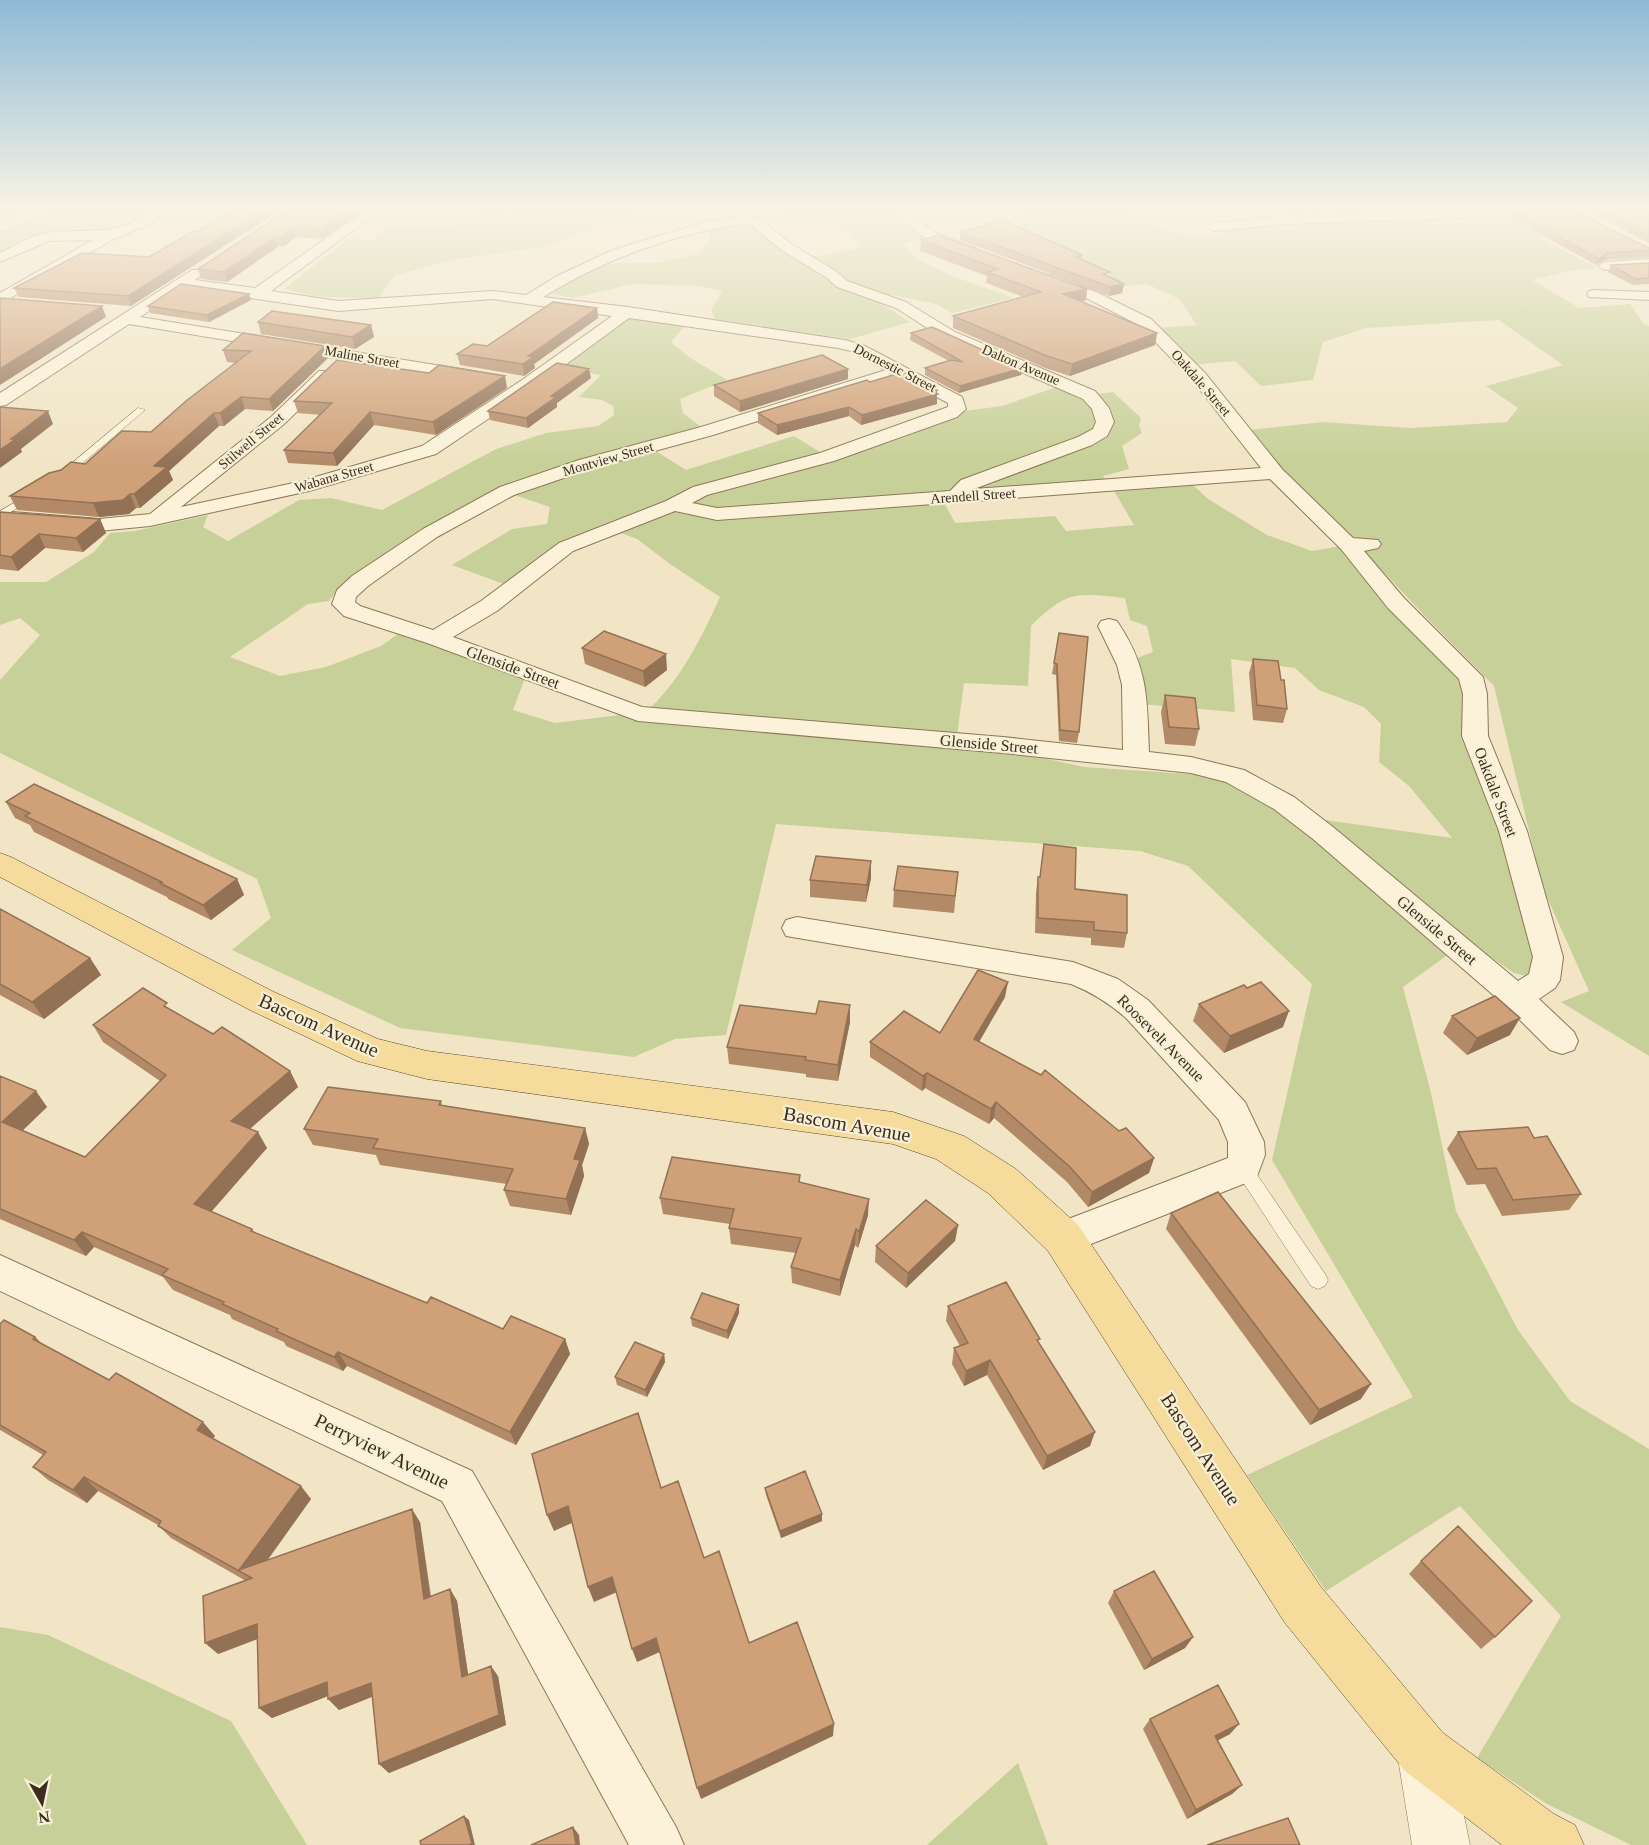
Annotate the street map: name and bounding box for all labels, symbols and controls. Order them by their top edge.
street label: Dornestic Street [851,341,939,395]
street label: Dalton Avenue [980,342,1062,388]
street label: Maline Street [323,343,401,371]
street label: Oakdale Street [1168,347,1234,419]
street label: Stilwell Street [216,410,286,472]
street label: Montview Street [561,439,655,479]
street label: Wabana Street [293,459,375,495]
street label: Arendell Street [930,486,1016,506]
street label: Glenside Street [464,642,563,692]
street label: Glenside Street [939,731,1039,757]
street label: Oakdale Street [1471,745,1521,840]
street label: Glenside Street [1394,892,1480,968]
street label: Bascom Avenue [256,989,383,1061]
street label: Roosevelt Avenue [1114,991,1208,1085]
street label: Bascom Avenue [782,1102,913,1146]
street label: Bascom Avenue [1157,1389,1245,1509]
street label: Perryview Avenue [311,1409,453,1494]
north arrow [12,1773,72,1833]
text: N [37,1808,51,1827]

